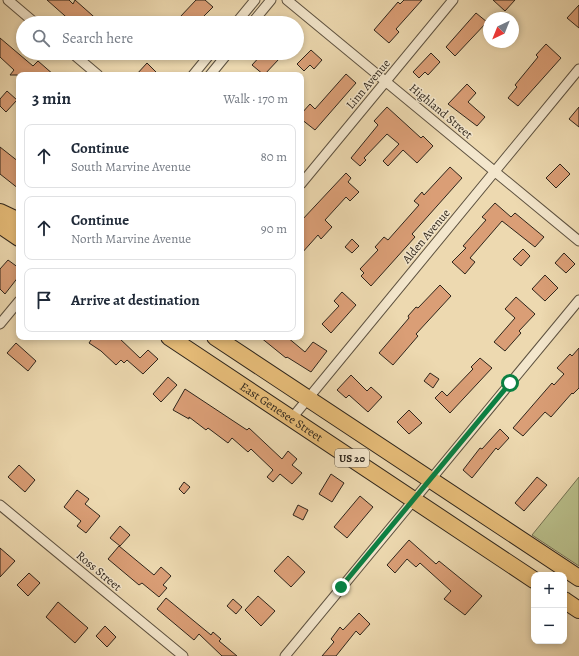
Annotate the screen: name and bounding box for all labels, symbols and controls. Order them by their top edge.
north arrow [483,12,519,48]
search box [16,16,304,60]
icon: search [30,27,52,49]
text: Search here [62,28,133,48]
street label: Linn Avenue [342,56,394,112]
street label: Highland Street [406,80,476,142]
text: 3 min [32,87,71,110]
text: Walk · 170 m [223,90,288,107]
text: Continue [71,138,129,158]
icon: ahead [33,145,55,167]
text: 80 m [260,148,287,165]
text: South Marvine Avenue [71,158,191,175]
street label: Alden Avenue [398,205,453,267]
text: Continue [71,210,129,230]
icon: ahead [33,217,55,239]
text: 90 m [261,220,287,237]
text: North Marvine Avenue [71,230,191,247]
icon: arrive [33,289,55,311]
text: Arrive at destination [71,290,200,310]
route start [501,374,519,392]
street label: East Genesee Street [237,378,326,445]
road number: US 20 [335,449,369,467]
street label: Ross Street [73,547,125,595]
map controls [531,572,567,644]
button: + [531,572,567,608]
route end [332,578,350,596]
button: − [531,608,567,644]

